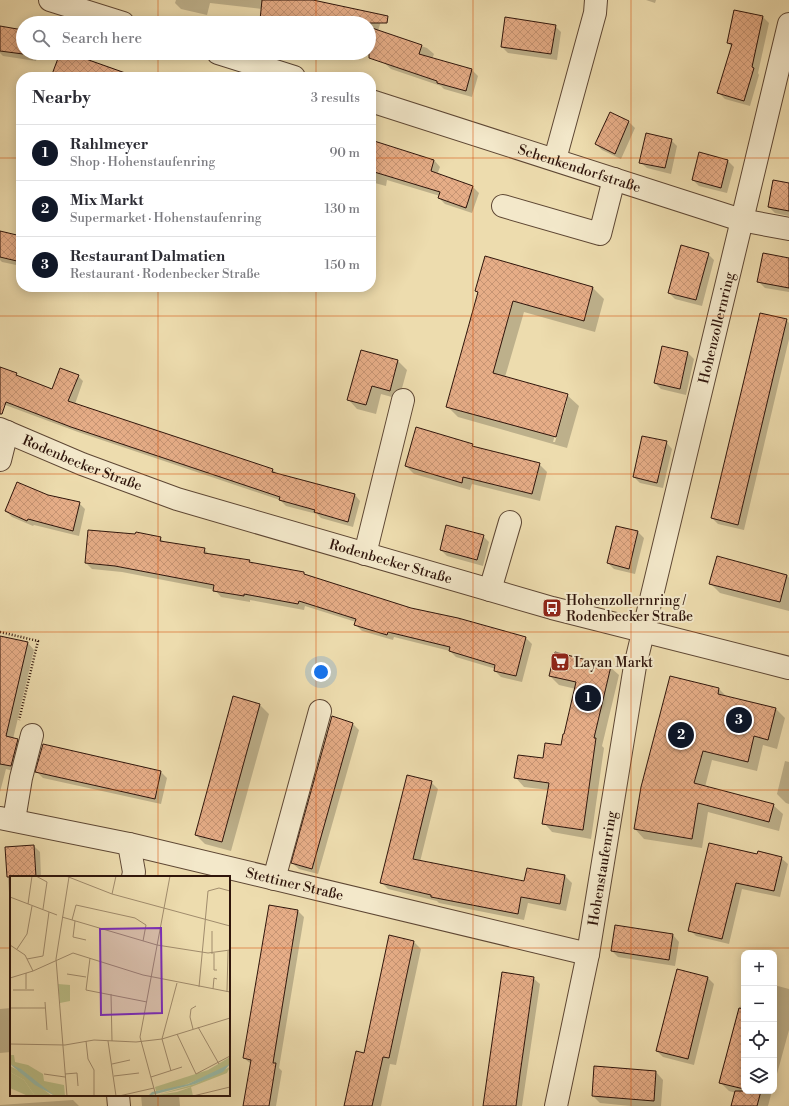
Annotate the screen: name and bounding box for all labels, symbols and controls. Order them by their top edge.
search box [16,16,376,60]
icon: search [30,27,52,49]
text: Search here [62,29,142,48]
text: Nearby [32,87,91,109]
text: 3 results [311,90,360,106]
text: Rahlmeyer [70,135,148,154]
street label: Schenkendorfstraße [515,141,643,197]
text: 1 [42,145,48,161]
text: 90 m [329,145,360,161]
text: Shop · Hohenstaufenring [70,154,215,170]
text: Mix Markt [70,191,144,210]
text: 2 [41,201,49,217]
text: 130 m [325,201,360,217]
text: Supermarket · Hohenstaufenring [70,210,261,226]
text: Restaurant Dalmatien [70,247,225,266]
text: 3 [41,257,49,273]
text: 150 m [325,257,360,273]
text: Restaurant · Rodenbecker Straße [70,266,260,282]
street label: Hohenzollernring [695,270,739,386]
street label: Rodenbecker Straße [19,432,144,495]
street label: Rodenbecker Straße [327,536,454,588]
place label: Hohenzollernring / Rodenbecker Straße [566,592,693,626]
bus stop icon: Hohenzollernring / Rodenbecker Straße [541,597,563,619]
supermarket icon: Layan Markt [549,651,571,673]
place label: Layan Markt [574,654,653,672]
your location [311,662,331,682]
pin: 1 [575,683,601,713]
pin: 3 [726,705,752,735]
pin: 2 [668,720,694,750]
street label: Hohenstaufenring [585,809,621,927]
street label: Stettiner Straße [244,864,345,905]
inset map [10,876,230,1096]
map controls [741,950,777,1094]
button: + [741,950,777,986]
button: − [741,986,777,1022]
button: locate [741,1022,777,1058]
button: layers [741,1058,777,1094]

